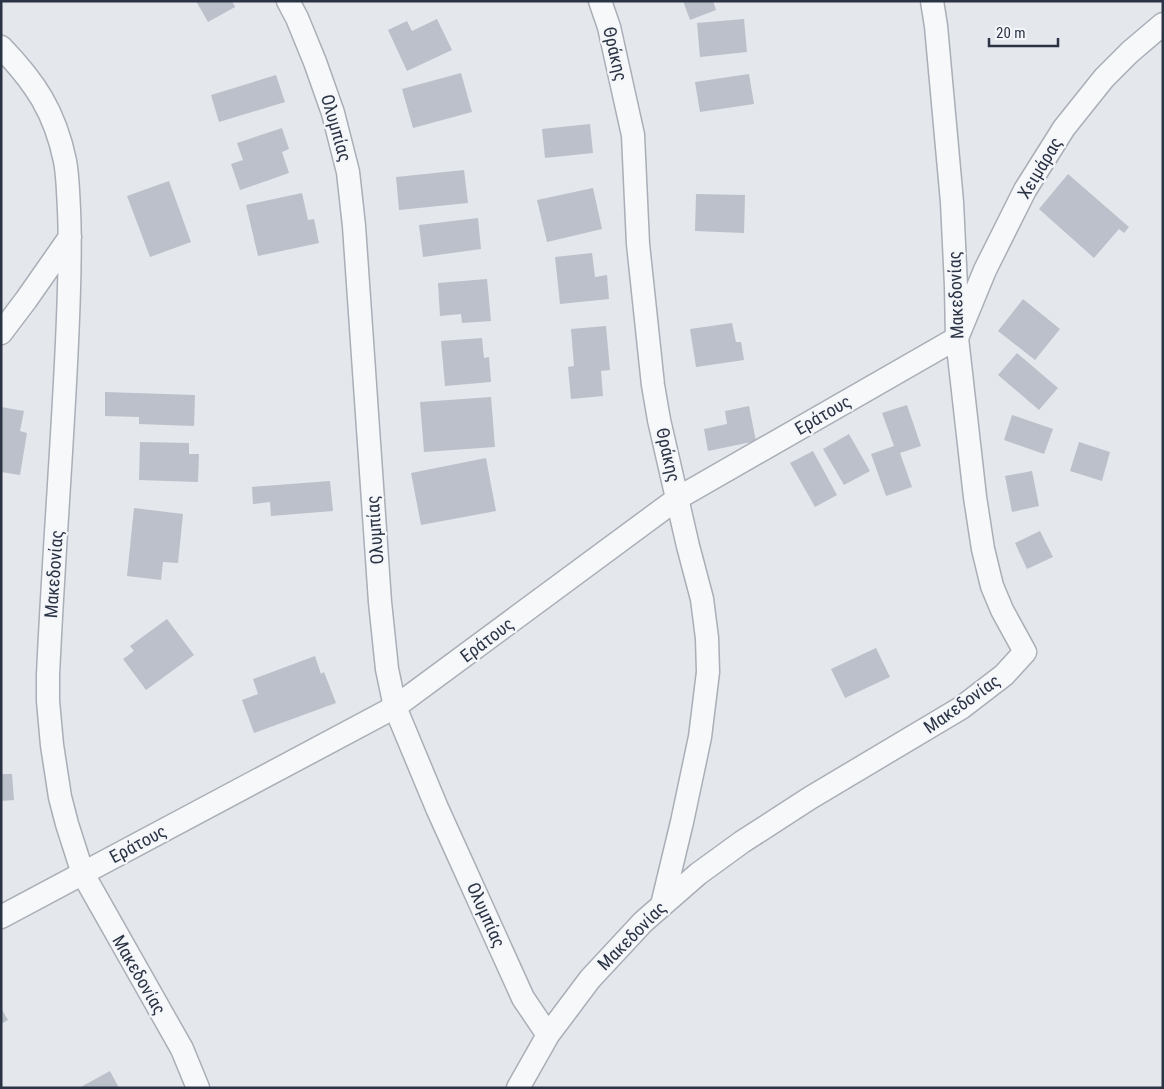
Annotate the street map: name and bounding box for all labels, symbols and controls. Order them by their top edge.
scale bar [989,15,1058,47]
text: 20 m [996,24,1026,42]
street label: Θράκης [599,25,632,83]
street label: Ολυμπίας [317,92,356,164]
street label: Χειμάρας [1013,133,1066,202]
street label: Μακεδονίας [943,251,968,339]
street label: Εράτους [791,390,854,439]
street label: Θράκης [652,426,685,484]
street label: Ολυμπίας [362,495,387,565]
street label: Μακεδονίας [40,529,67,619]
street label: Εράτους [456,613,517,666]
street label: Μακεδονίας [920,670,1004,737]
street label: Εράτους [106,820,170,867]
street label: Ολυμπίας [463,879,510,951]
street label: Μακεδονίας [593,897,670,974]
street label: Μακεδονίας [108,931,171,1018]

